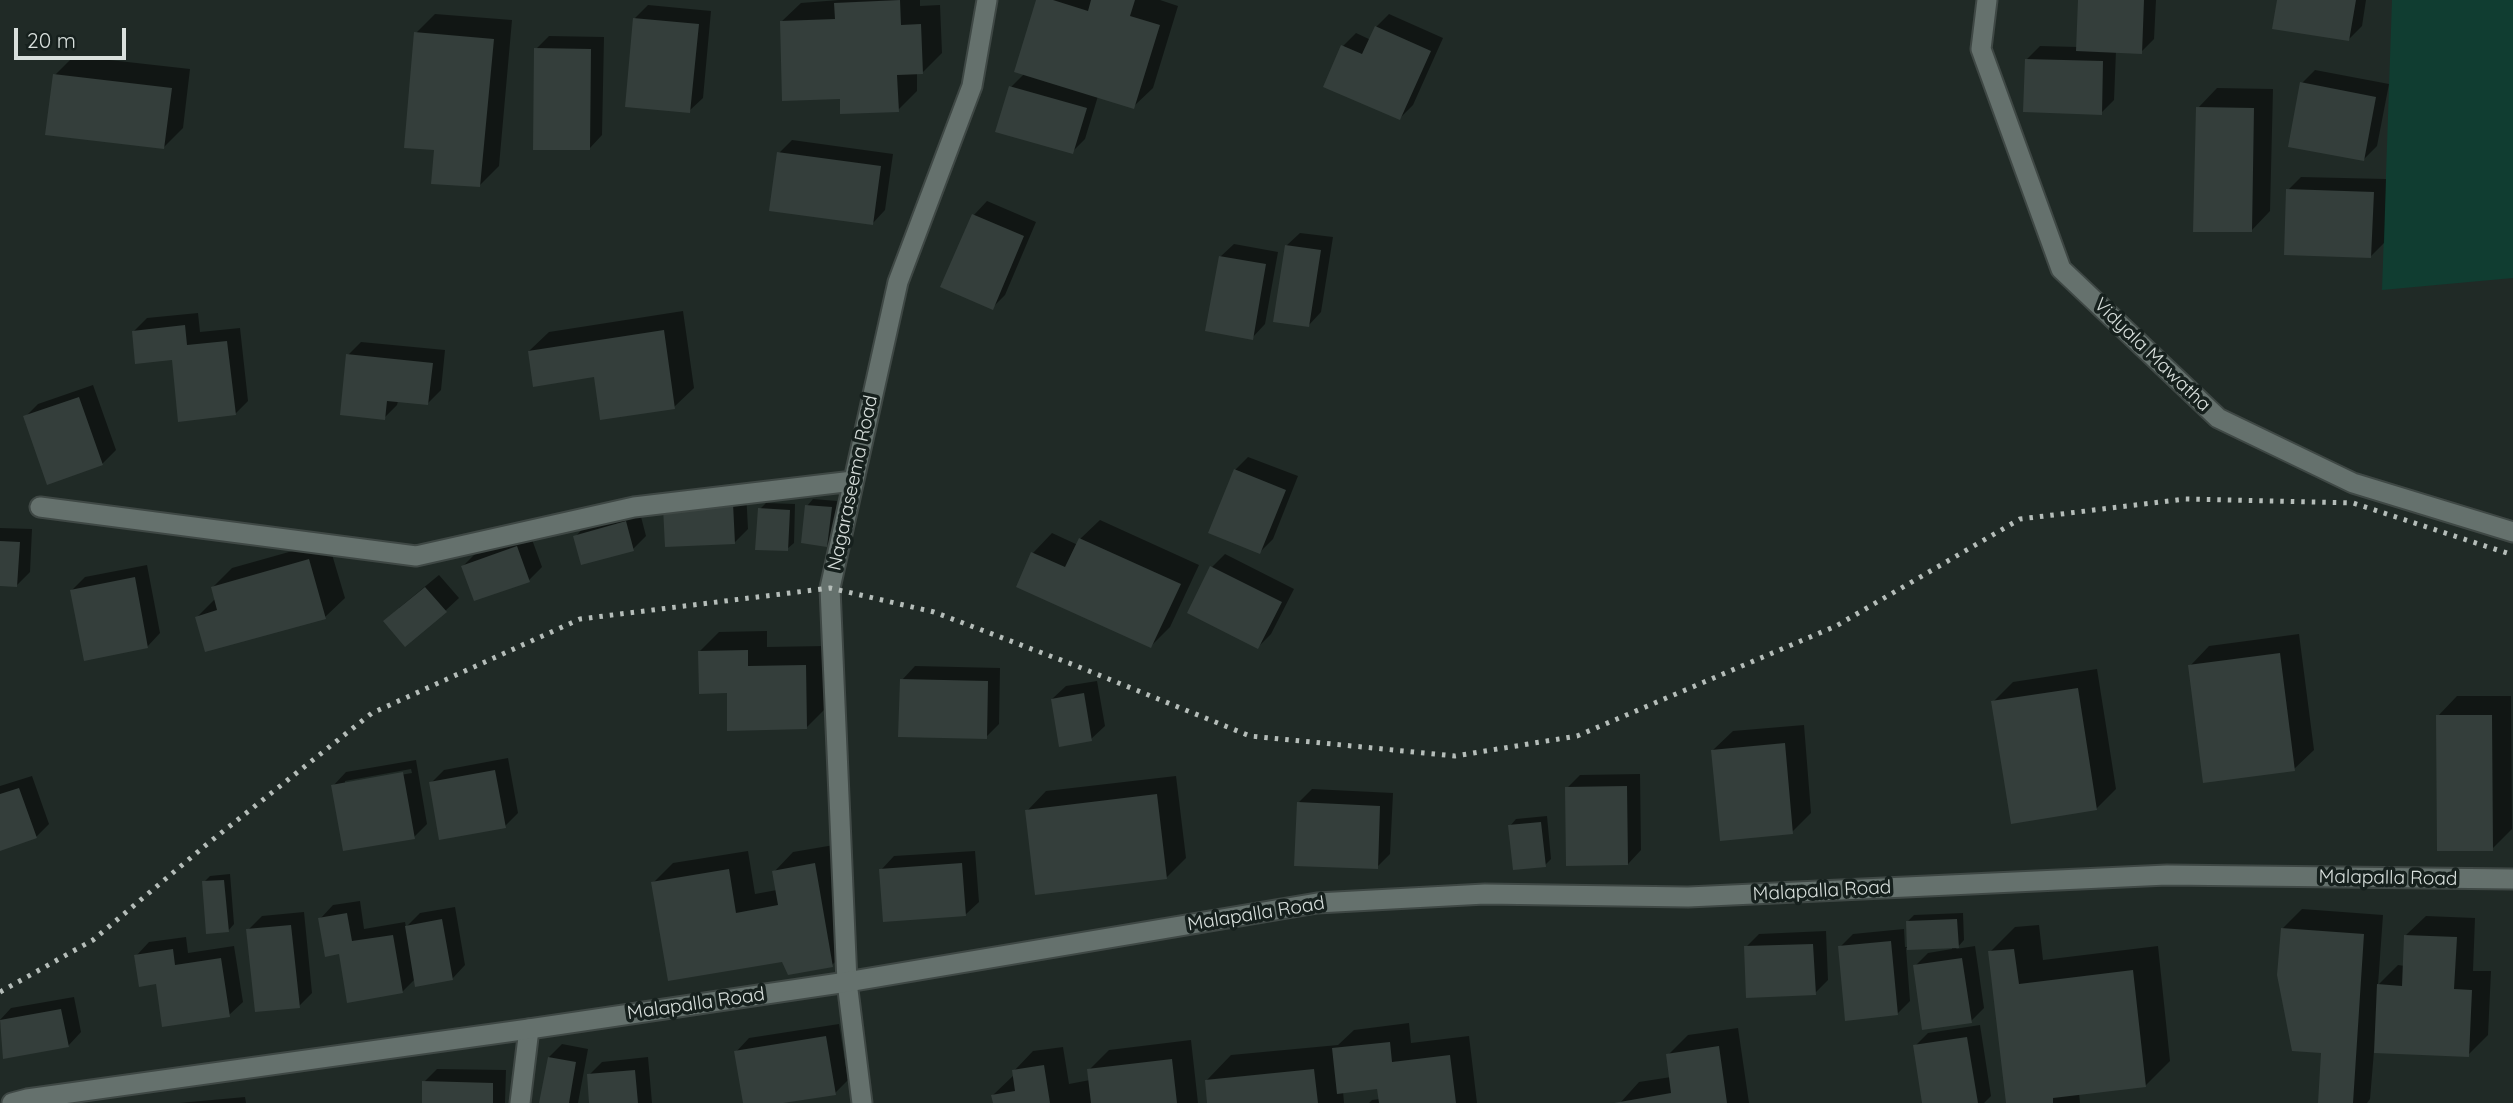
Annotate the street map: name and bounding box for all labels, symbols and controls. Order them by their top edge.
scale bar [18,14,130,58]
text: 20 m [27,27,76,53]
street label: Vidyala Mawatha [2089,294,2215,416]
street label: Nagaraseema Road [823,393,883,573]
street label: Malapalla Road [2318,865,2458,891]
street label: Malapalla Road [1752,876,1892,906]
street label: Malapalla Road [1186,892,1326,936]
street label: Malapalla Road [626,983,766,1025]

